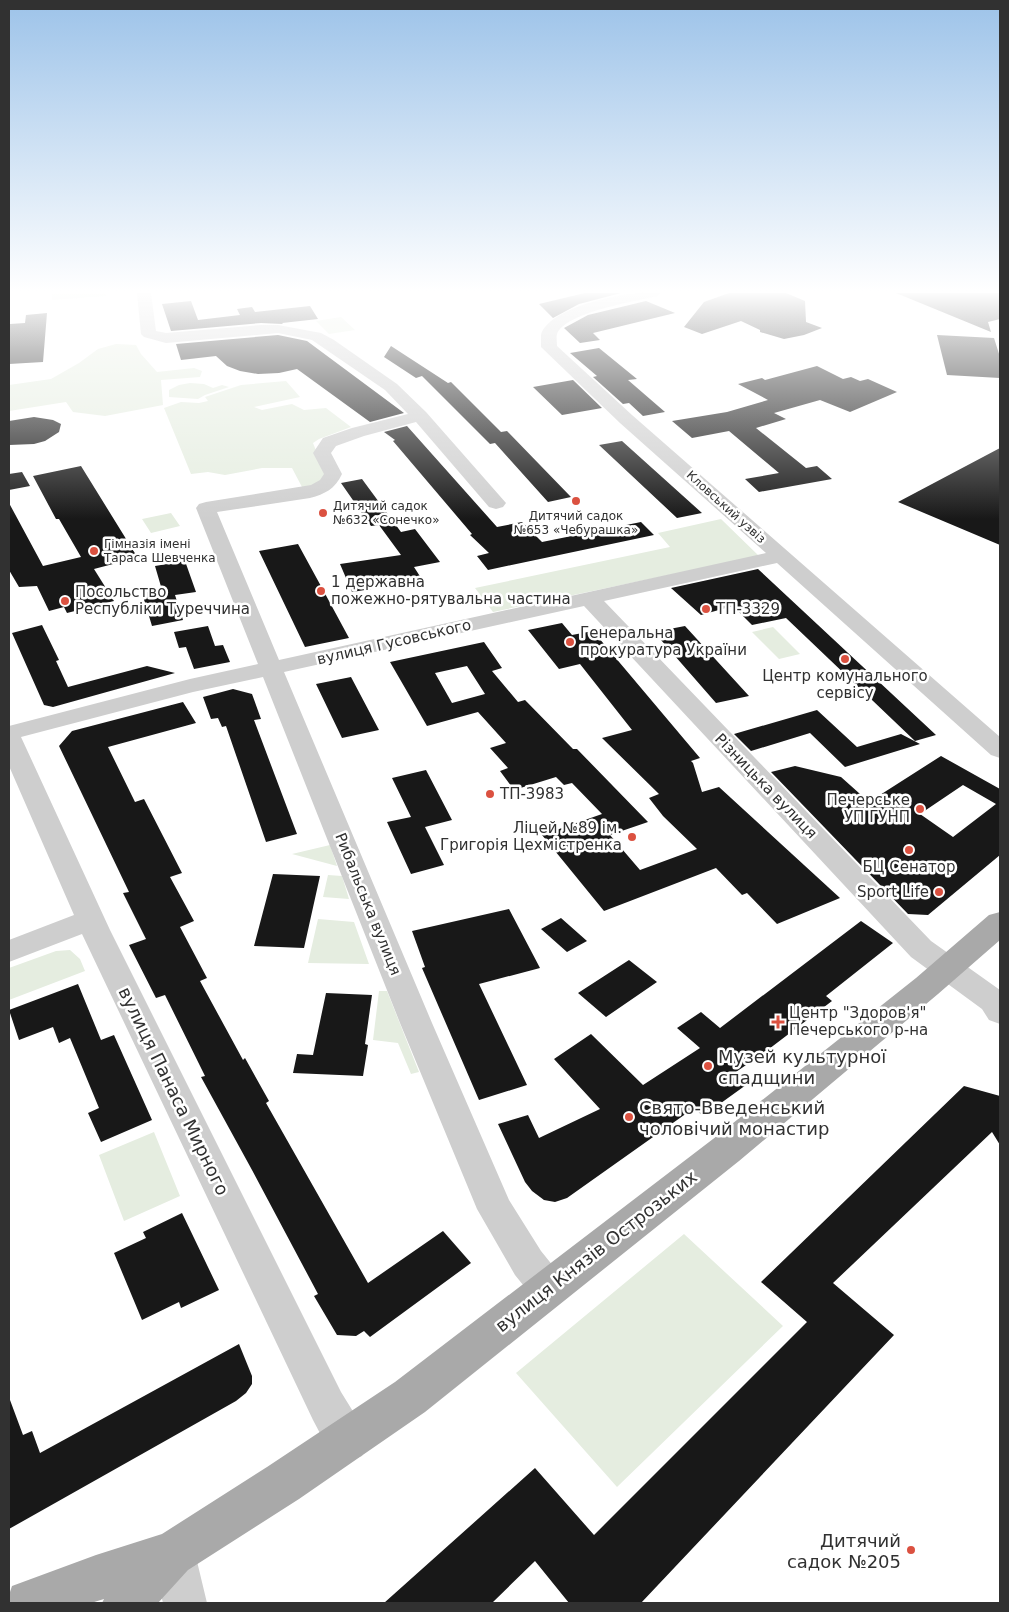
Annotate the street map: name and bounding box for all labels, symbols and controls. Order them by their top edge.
street label: Кловський узвіз [684,468,768,546]
marker: Дитячий садок №653 «Чебурашка» [570,495,582,507]
place label: Дитячий садок №632 «Сонечко» [333,499,440,527]
marker: Дитячий садок №632 «Сонечко» [317,507,329,519]
place label: Дитячий садок №653 «Чебурашка» [514,509,638,537]
place label: Гімназія імені Тараса Шевченка [103,537,216,565]
marker: Гімназія імені Тараса Шевченка [88,545,100,557]
place label: 1 державна пожежно-рятувальна частина [331,573,571,608]
place label: Посольство Республіки Туреччина [75,583,250,618]
marker: 1 державна пожежно-рятувальна частина [315,585,327,597]
marker: Посольство Республіки Туреччина [59,595,71,607]
place label: ТП-3329 [715,600,780,618]
marker: ТП-3329 [700,603,712,615]
street label: вулиця Гусовського [315,615,473,669]
place label: Генеральна прокуратура України [580,624,747,659]
marker: Генеральна прокуратура України [564,636,576,648]
marker: Центр комунального сервісу [839,653,851,665]
place label: Центр комунального сервісу [762,667,928,702]
street label: Різницька вулиця [711,730,821,842]
place label: ТП-3983 [499,785,564,803]
marker: ТП-3983 [484,788,496,800]
place label: Печерське УП ГУНП [827,791,910,826]
marker: Печерське УП ГУНП [914,803,926,815]
place label: Ліцей №89 ім. Григорія Цехмістренка [440,819,622,854]
street label: Рибальська вулиця [331,830,405,978]
marker: Ліцей №89 ім. Григорія Цехмістренка [626,831,638,843]
marker: БЦ Сенатор [903,844,915,856]
place label: БЦ Сенатор [863,858,955,876]
place label: Sport Life [857,883,929,901]
marker: Sport Life [933,886,945,898]
street label: вулиця Панаса Мирного [114,983,234,1199]
place label: Центр "Здоров'я" Печерського р-на [789,1004,928,1039]
marker: Центр "Здоров'я" Печерського р-на [771,1015,785,1029]
place label: Музей культурної спадщини [718,1046,887,1088]
marker: Музей культурної спадщини [702,1060,714,1072]
place label: Свято-Введенський чоловічий монастир [639,1097,829,1139]
marker: Свято-Введенський чоловічий монастир [623,1111,635,1123]
street label: вулиця Князів Острозьких [491,1166,701,1336]
place label: Дитячий садок №205 [787,1530,901,1572]
marker: Дитячий садок №205 [905,1544,917,1556]

